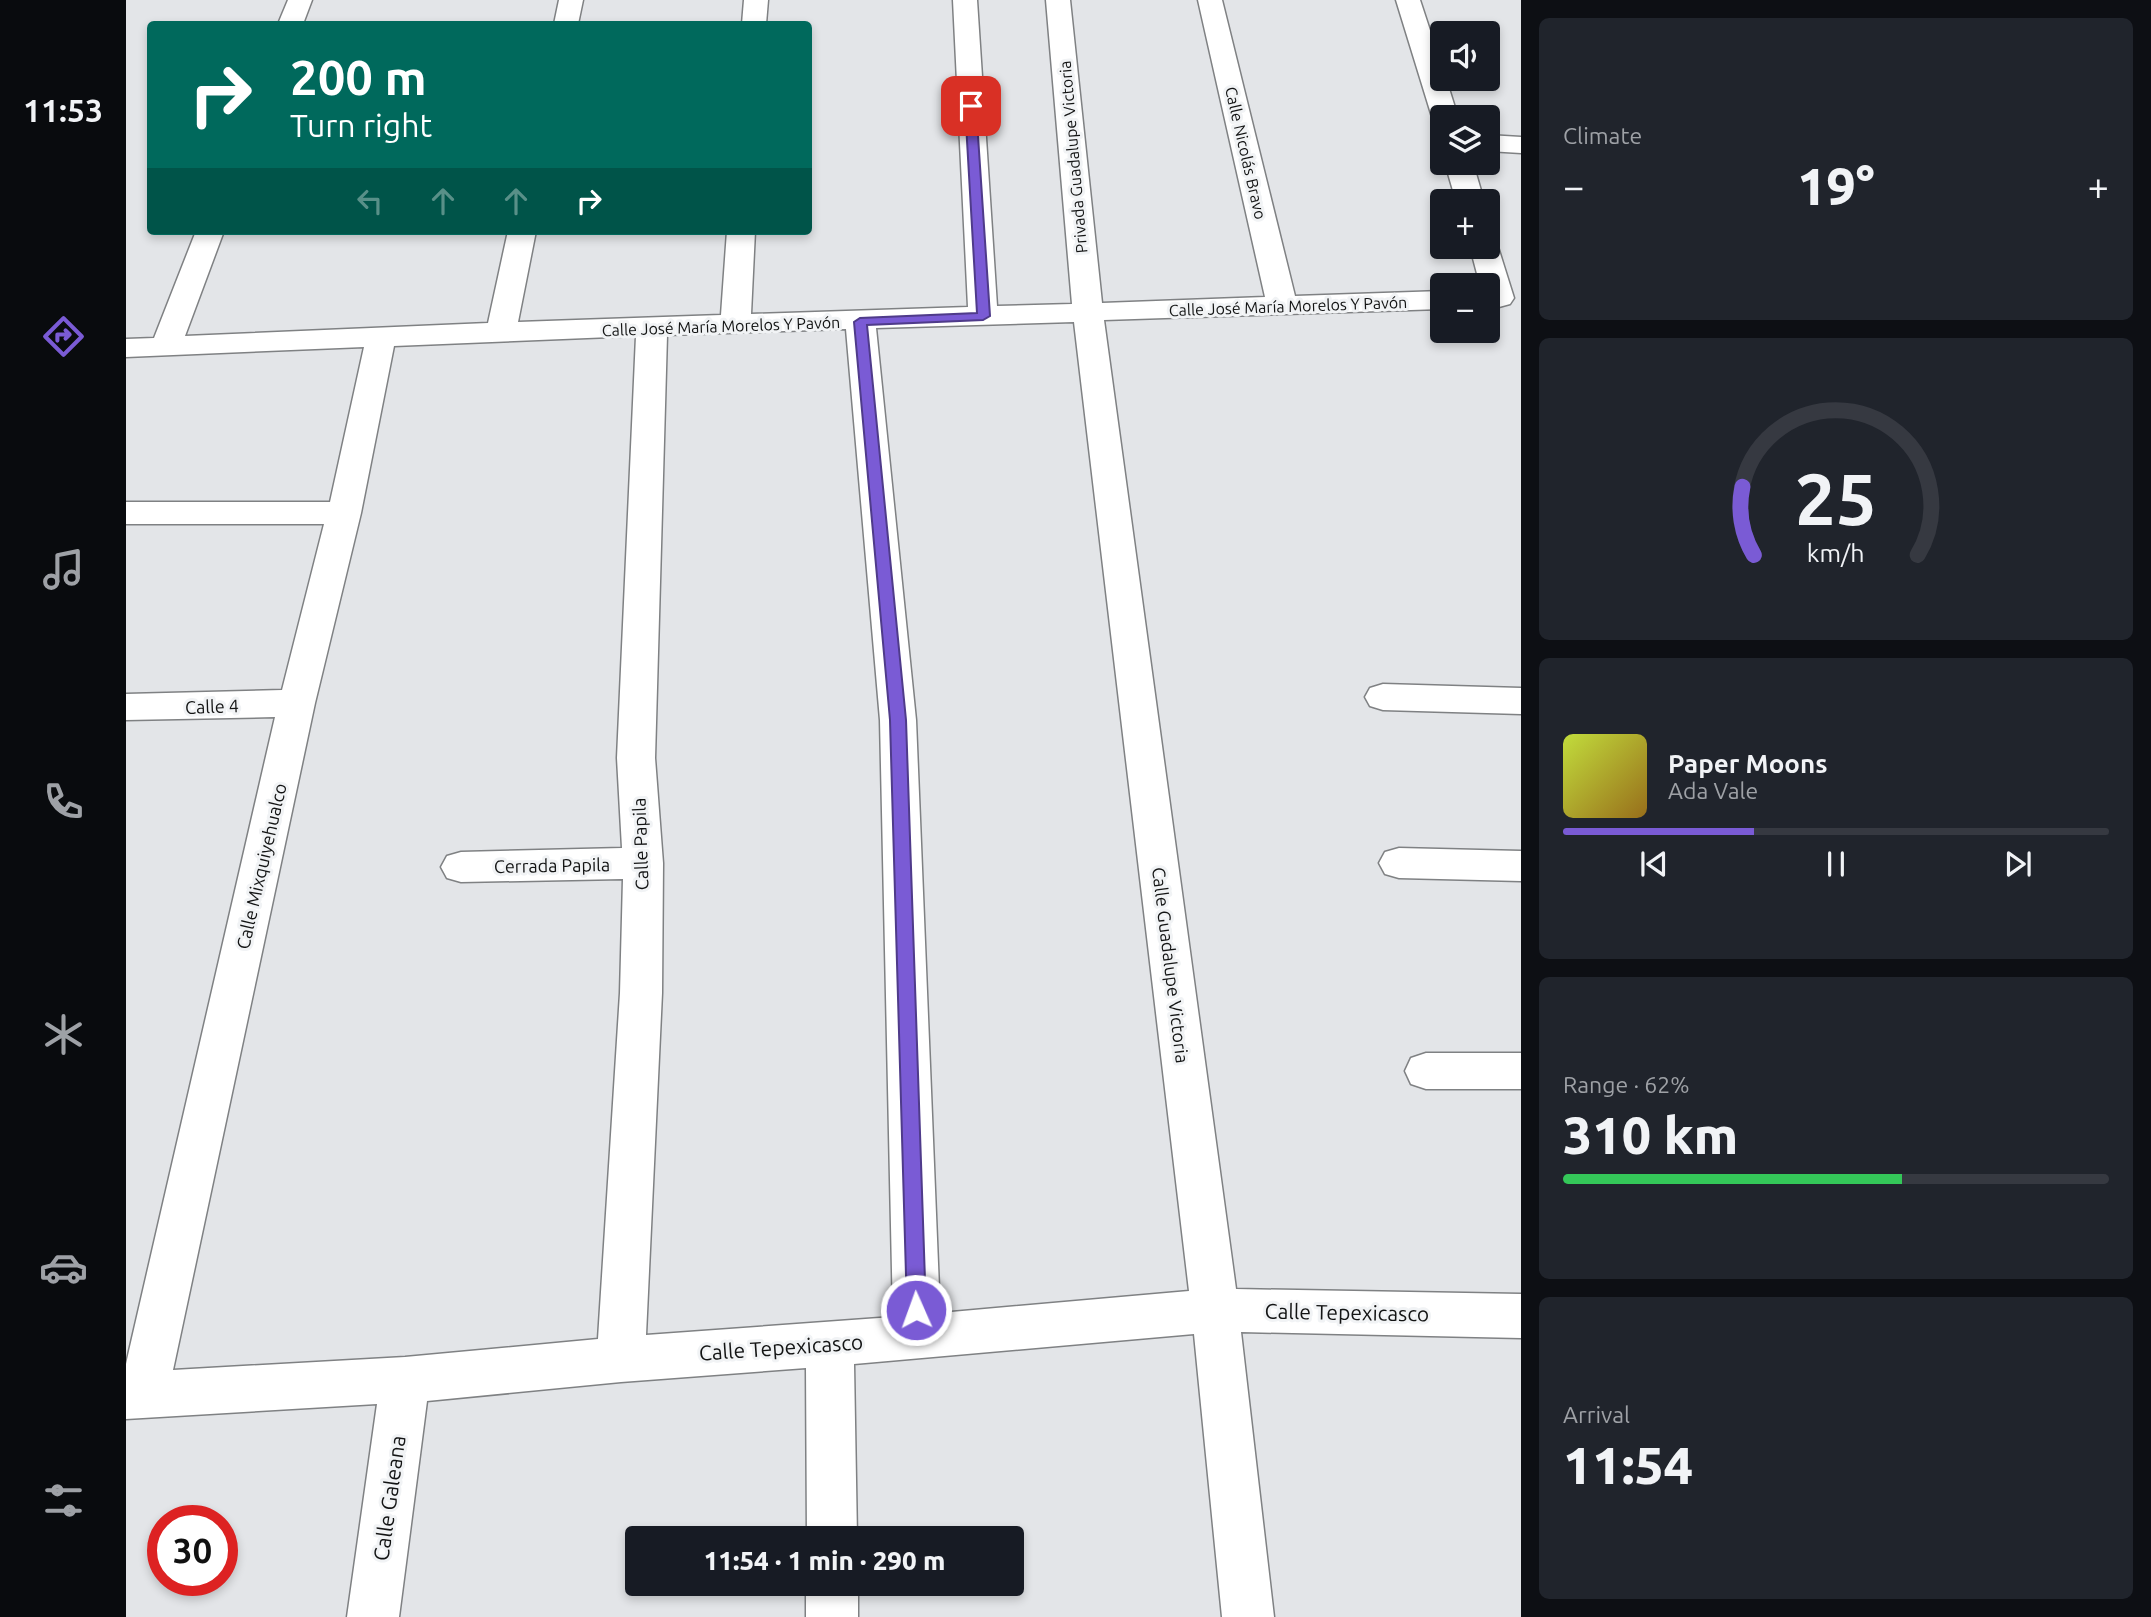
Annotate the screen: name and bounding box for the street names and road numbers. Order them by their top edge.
street label: Privada Guadalupe Victoria [1056,60,1090,254]
street label: Calle Nicolás Bravo [1222,85,1270,221]
street label: Calle José María Morelos Y Pavón [1168,293,1408,319]
street label: Calle José María Morelos Y Pavón [601,313,841,339]
street label: Calle 4 [185,695,239,717]
street label: Calle Mixquiyehualco [232,781,290,951]
street label: Calle Papila [628,797,652,891]
street label: Cerrada Papila [494,854,610,876]
street label: Calle Guadalupe Victoria [1149,866,1193,1064]
street label: Calle Tepexicasco [1265,1299,1429,1325]
street label: Calle Tepexicasco [698,1329,864,1365]
street label: Calle Galeana [368,1434,410,1562]

